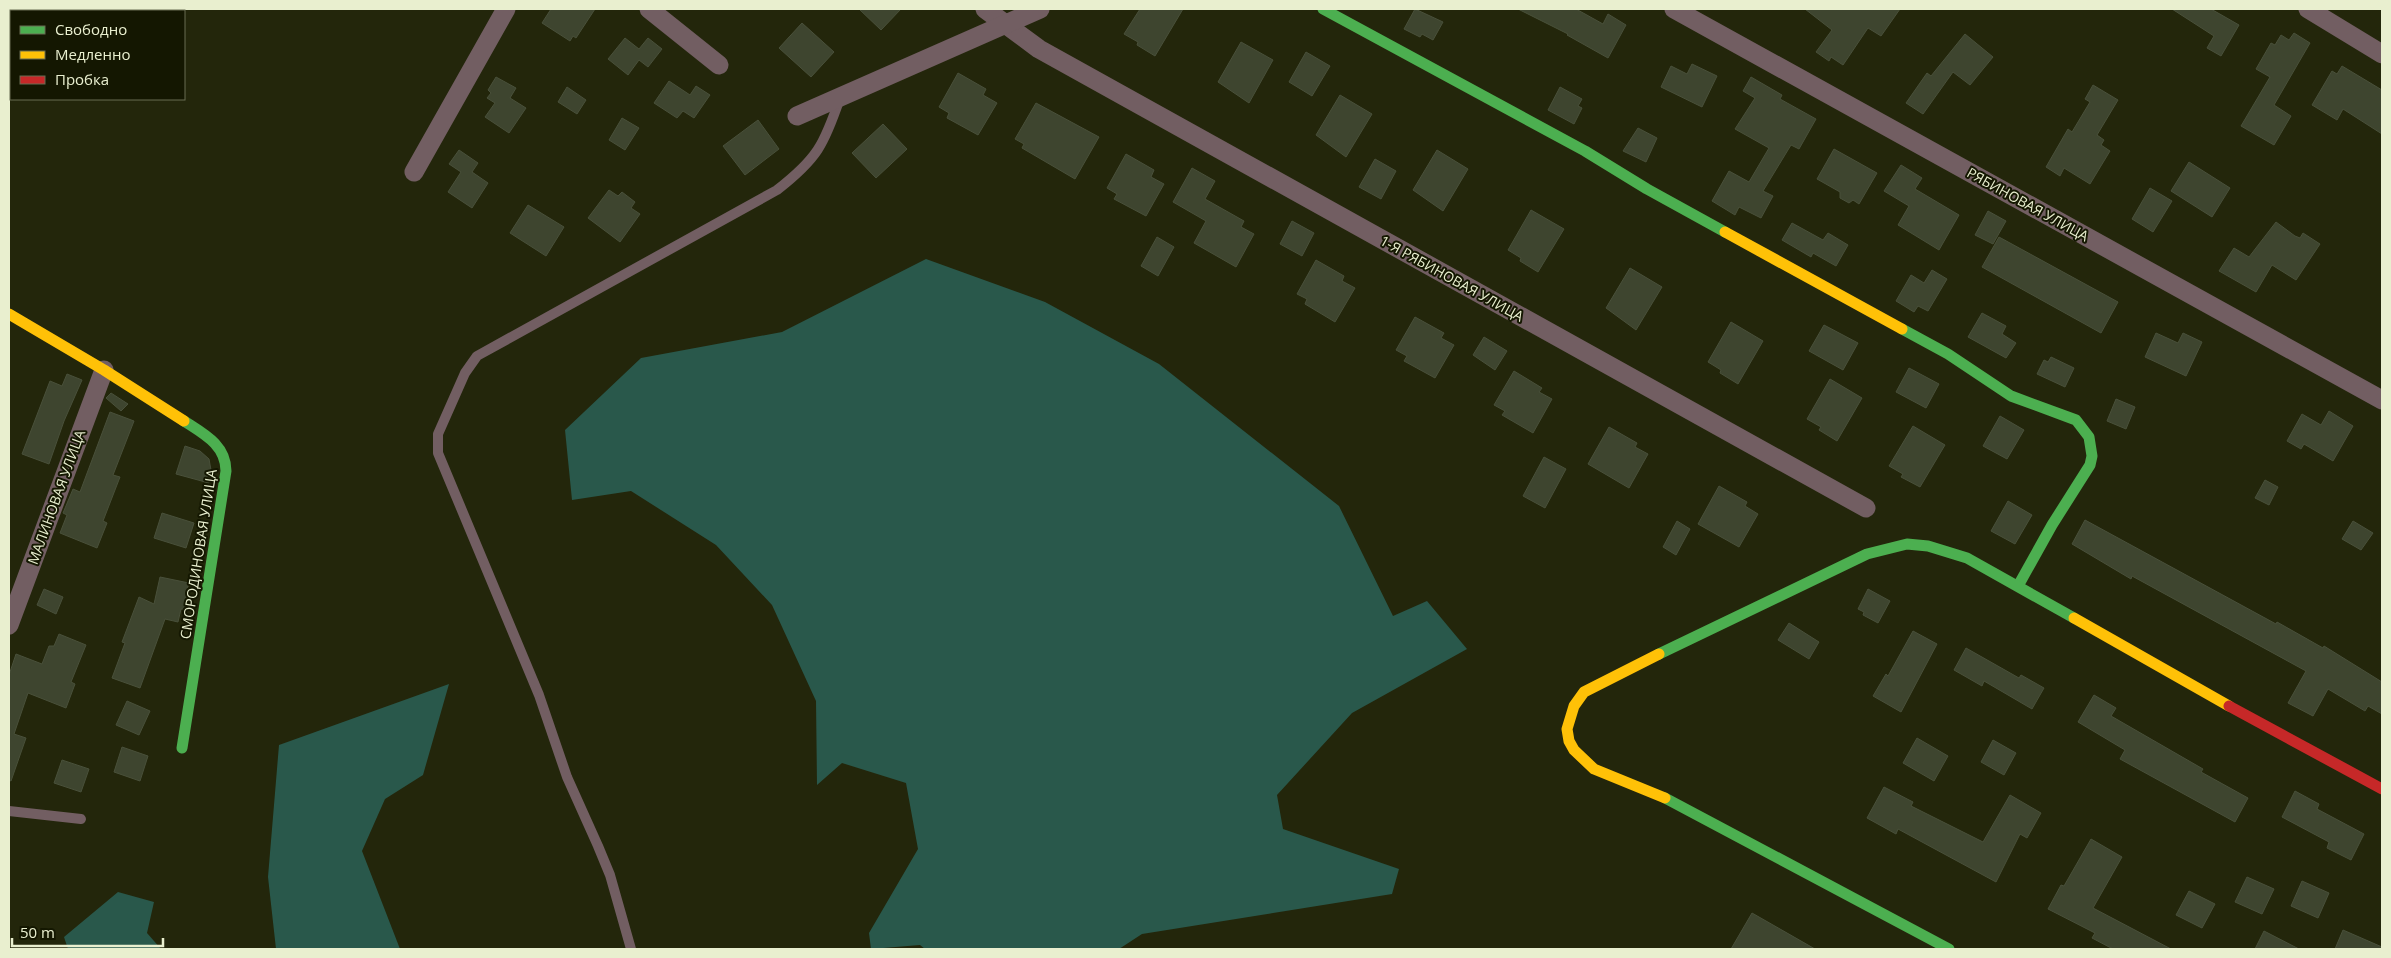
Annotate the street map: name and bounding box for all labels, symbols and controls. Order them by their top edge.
legend [10,10,185,100]
text: Свободно [55,19,127,39]
text: Медленно [55,44,131,64]
text: Пробка [55,69,109,89]
street label: РЯБИНОВАЯ УЛИЦА [1964,163,2092,245]
street label: 1-Я РЯБИНОВАЯ УЛИЦА [1377,231,1527,325]
street label: МАЛИНОВАЯ УЛИЦА [23,427,89,567]
street label: СМОРОДИНОВАЯ УЛИЦА [175,468,221,640]
scale bar [12,916,164,948]
text: 50 m [20,922,55,942]

